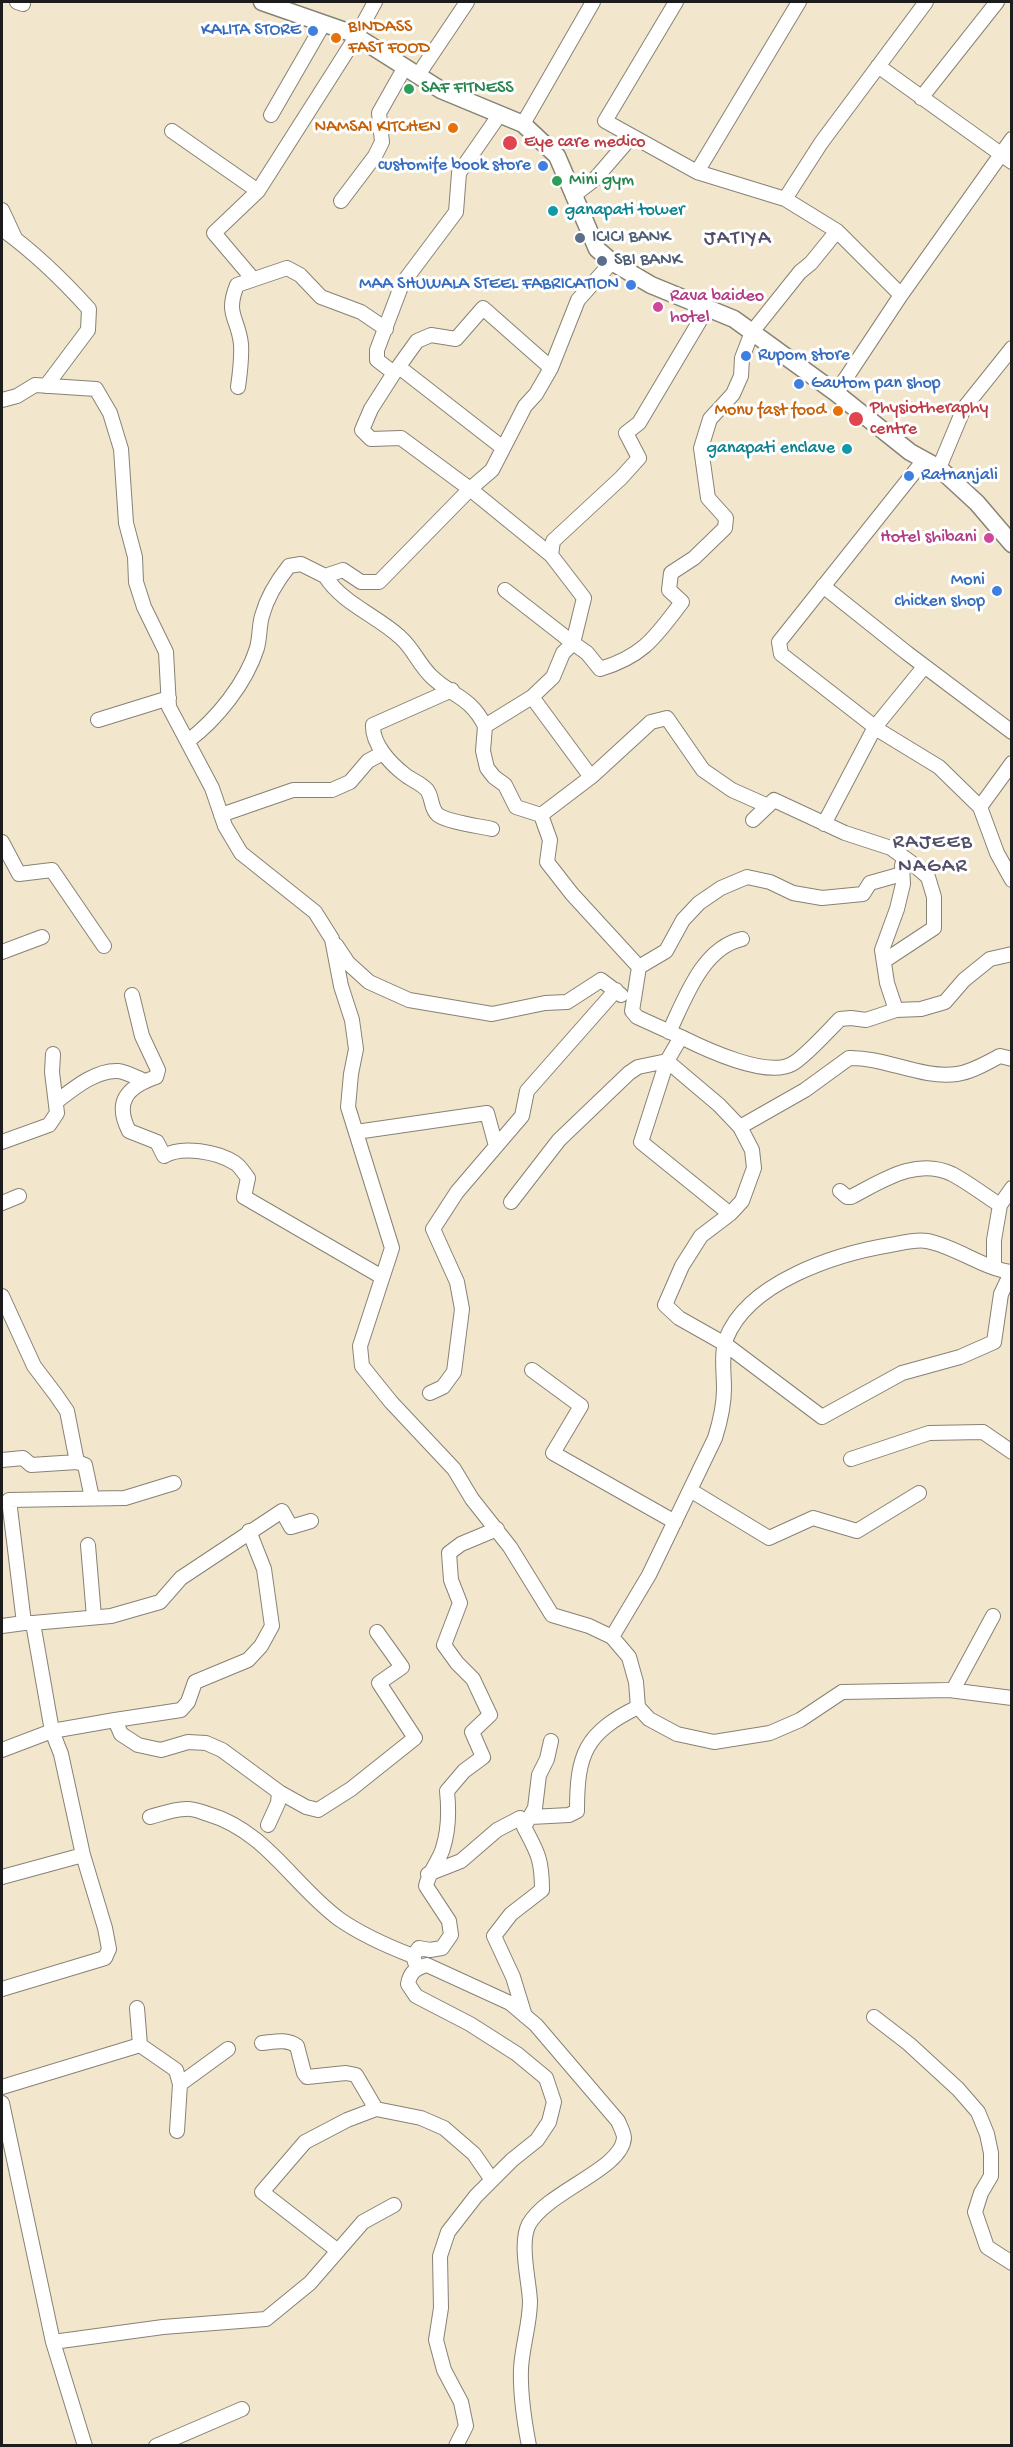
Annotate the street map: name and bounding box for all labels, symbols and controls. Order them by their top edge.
place label: BINDASS FAST FOOD [348,17,430,60]
place label: KALITA STORE [201,20,301,42]
marker: KALITA STORE [306,24,320,38]
marker: BINDASS FAST FOOD [329,31,343,45]
place label: SAF FITNESS [421,78,514,100]
marker: SAF FITNESS [402,82,416,96]
place label: NAMSAI KITCHEN [314,117,441,139]
marker: NAMSAI KITCHEN [446,121,460,135]
place label: Eye care medico [524,132,646,154]
marker: Eye care medico [501,134,519,152]
place label: customife book store [378,155,531,177]
marker: customife book store [536,159,550,173]
place label: Mini gym [569,170,634,192]
marker: Mini gym [550,174,564,188]
place label: ganapati tower [565,200,684,222]
marker: ganapati tower [546,204,560,218]
place label: ICICI BANK [592,227,670,249]
district label: JATIYA [704,227,772,253]
marker: ICICI BANK [573,231,587,245]
place label: SBI BANK [614,250,682,272]
marker: SBI BANK [595,254,609,268]
place label: MAA SHUWALA STEEL FABRICATION [359,274,619,296]
marker: MAA SHUWALA STEEL FABRICATION [624,278,638,292]
place label: Rava baideo hotel [670,286,764,328]
marker: Rava baideo hotel [651,300,665,314]
place label: Rupom store [758,345,850,367]
marker: Rupom store [739,349,753,363]
place label: Gautom pan shop [811,373,941,395]
marker: Gautom pan shop [792,377,806,391]
place label: Physiotheraphy centre [870,398,988,440]
place label: Monu fast food [714,400,826,422]
marker: Monu fast food [831,404,845,418]
marker: Physiotheraphy centre [847,410,865,428]
place label: ganapati enclave [707,438,835,460]
marker: ganapati enclave [840,442,854,456]
place label: Ratnanjali [921,465,998,487]
marker: Ratnanjali [902,469,916,483]
place label: Hotel shibani [880,527,977,549]
marker: Hotel shibani [982,531,996,545]
place label: Moni chicken shop [895,570,985,612]
marker: Moni chicken shop [990,584,1004,598]
district label: RAJEEB NAGAR [893,831,973,881]

